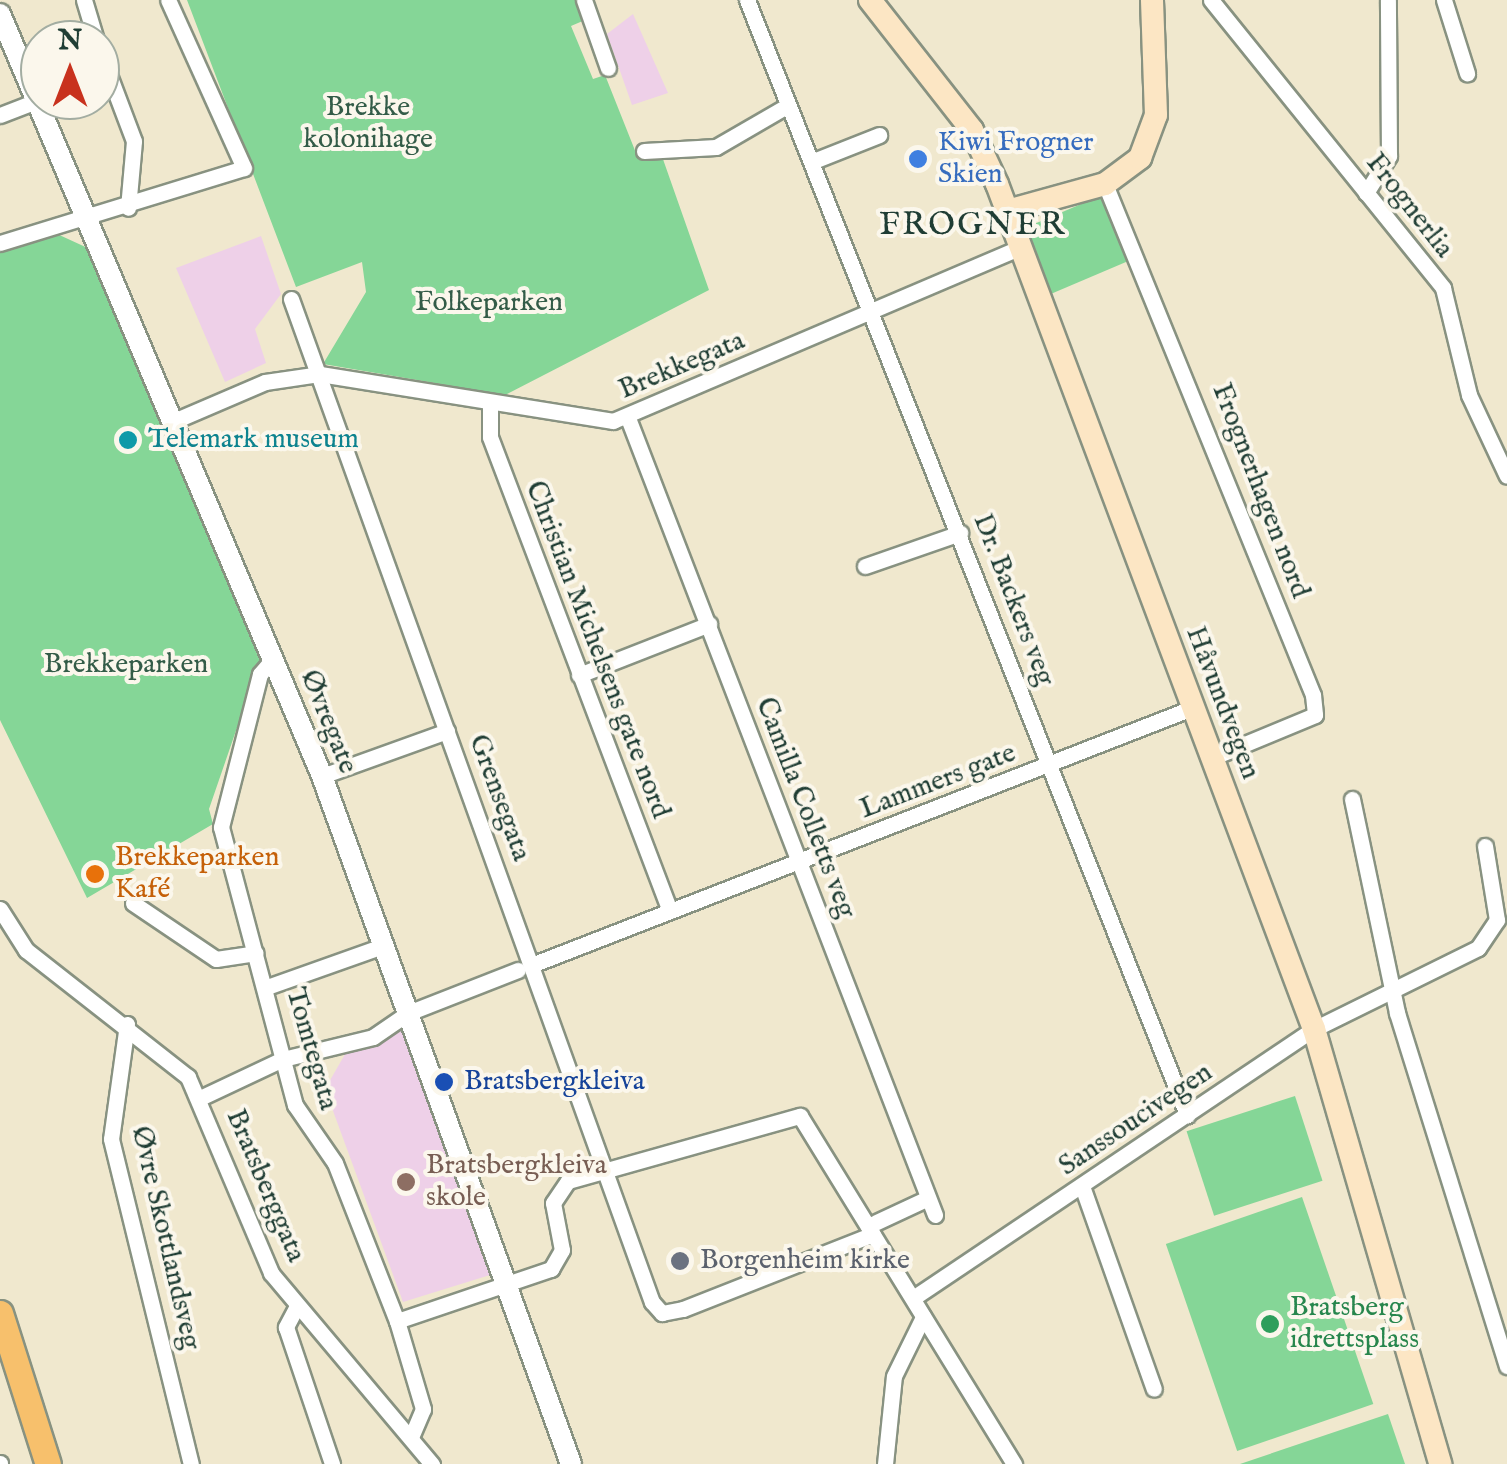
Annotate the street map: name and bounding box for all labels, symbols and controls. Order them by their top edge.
north arrow [20,20,120,120]
text: N [58,24,82,59]
park label: Brekke kolonihage [303,91,433,157]
place label: Kiwi Frogner Skien [938,126,1094,192]
street label: Frognerlia [1358,147,1460,265]
marker: Kiwi Frogner Skien [907,148,929,170]
district label: FROGNER [879,207,1067,245]
park label: Folkeparken [415,286,563,320]
street label: Brekkegata [614,324,750,408]
street label: Frognerhagen nord [1204,379,1316,603]
place label: Telemark museum [148,423,359,457]
marker: Telemark museum [117,429,139,451]
street label: Christian Michelsens gate nord [517,477,677,823]
street label: Dr. Backers veg [965,509,1061,691]
street label: Håvundvegen [1178,622,1266,784]
park label: Brekkeparken [44,648,208,682]
street label: Øvregate [292,665,364,779]
street label: Camilla Colletts veg [748,693,862,923]
street label: Grensegata [461,730,537,866]
street label: Lammers gate [855,737,1021,827]
place label: Brekkeparken Kafé [115,841,279,907]
marker: Brekkeparken Kafé [84,863,106,885]
street label: Tomtegata [277,984,345,1114]
street label: Sanssoucivegen [1053,1056,1219,1184]
place label: Bratsbergkleiva [464,1065,645,1099]
marker: Bratsbergkleiva [433,1071,455,1093]
street label: Bratsberggata [218,1105,312,1267]
street label: Øvre Skottlandsveg [123,1123,207,1353]
place label: Bratsbergkleiva skole [426,1149,607,1215]
marker: Bratsbergkleiva skole [395,1171,417,1193]
place label: Borgenheim kirke [700,1244,910,1278]
marker: Borgenheim kirke [669,1250,691,1272]
place label: Bratsberg idrettsplass [1290,1291,1419,1357]
marker: Bratsberg idrettsplass [1259,1313,1281,1335]

